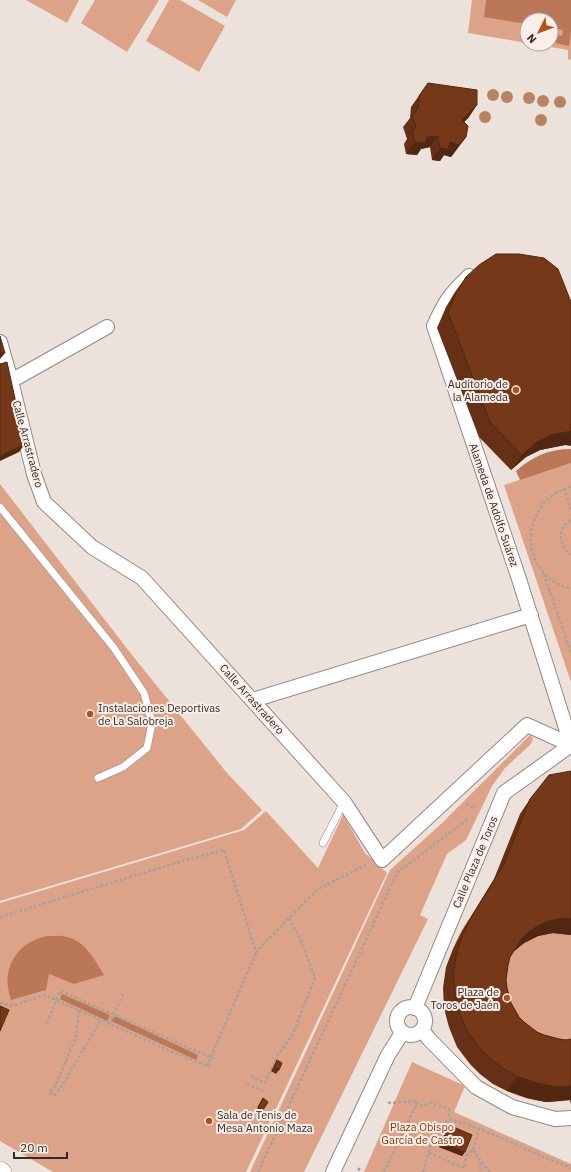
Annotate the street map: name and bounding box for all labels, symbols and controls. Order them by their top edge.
north arrow [519,12,559,52]
text: N [524,31,539,46]
place label: Auditorio de la Alameda [448,377,508,404]
marker: Auditorio de la Alameda [511,385,521,395]
street label: Calle Arrastradero [10,399,46,489]
street label: Alameda de Adolfo Suárez [466,441,522,569]
street label: Calle Arrastradero [217,661,287,737]
place label: Instalaciones Deportivas de La Salobreja [98,701,220,728]
marker: Instalaciones Deportivas de La Salobreja [85,709,95,719]
street label: Calle Plaza de Toros [449,814,501,910]
place label: Plaza de Toros de Jaén [430,985,499,1012]
marker: Plaza de Toros de Jaén [502,993,512,1003]
place label: Sala de Tenis de Mesa Antonio Maza [217,1108,313,1135]
marker: Sala de Tenis de Mesa Antonio Maza [204,1116,214,1126]
park label: Plaza Obispo García de Castro [381,1120,463,1147]
scale bar [14,1134,67,1160]
text: 20 m [20,1140,48,1155]

